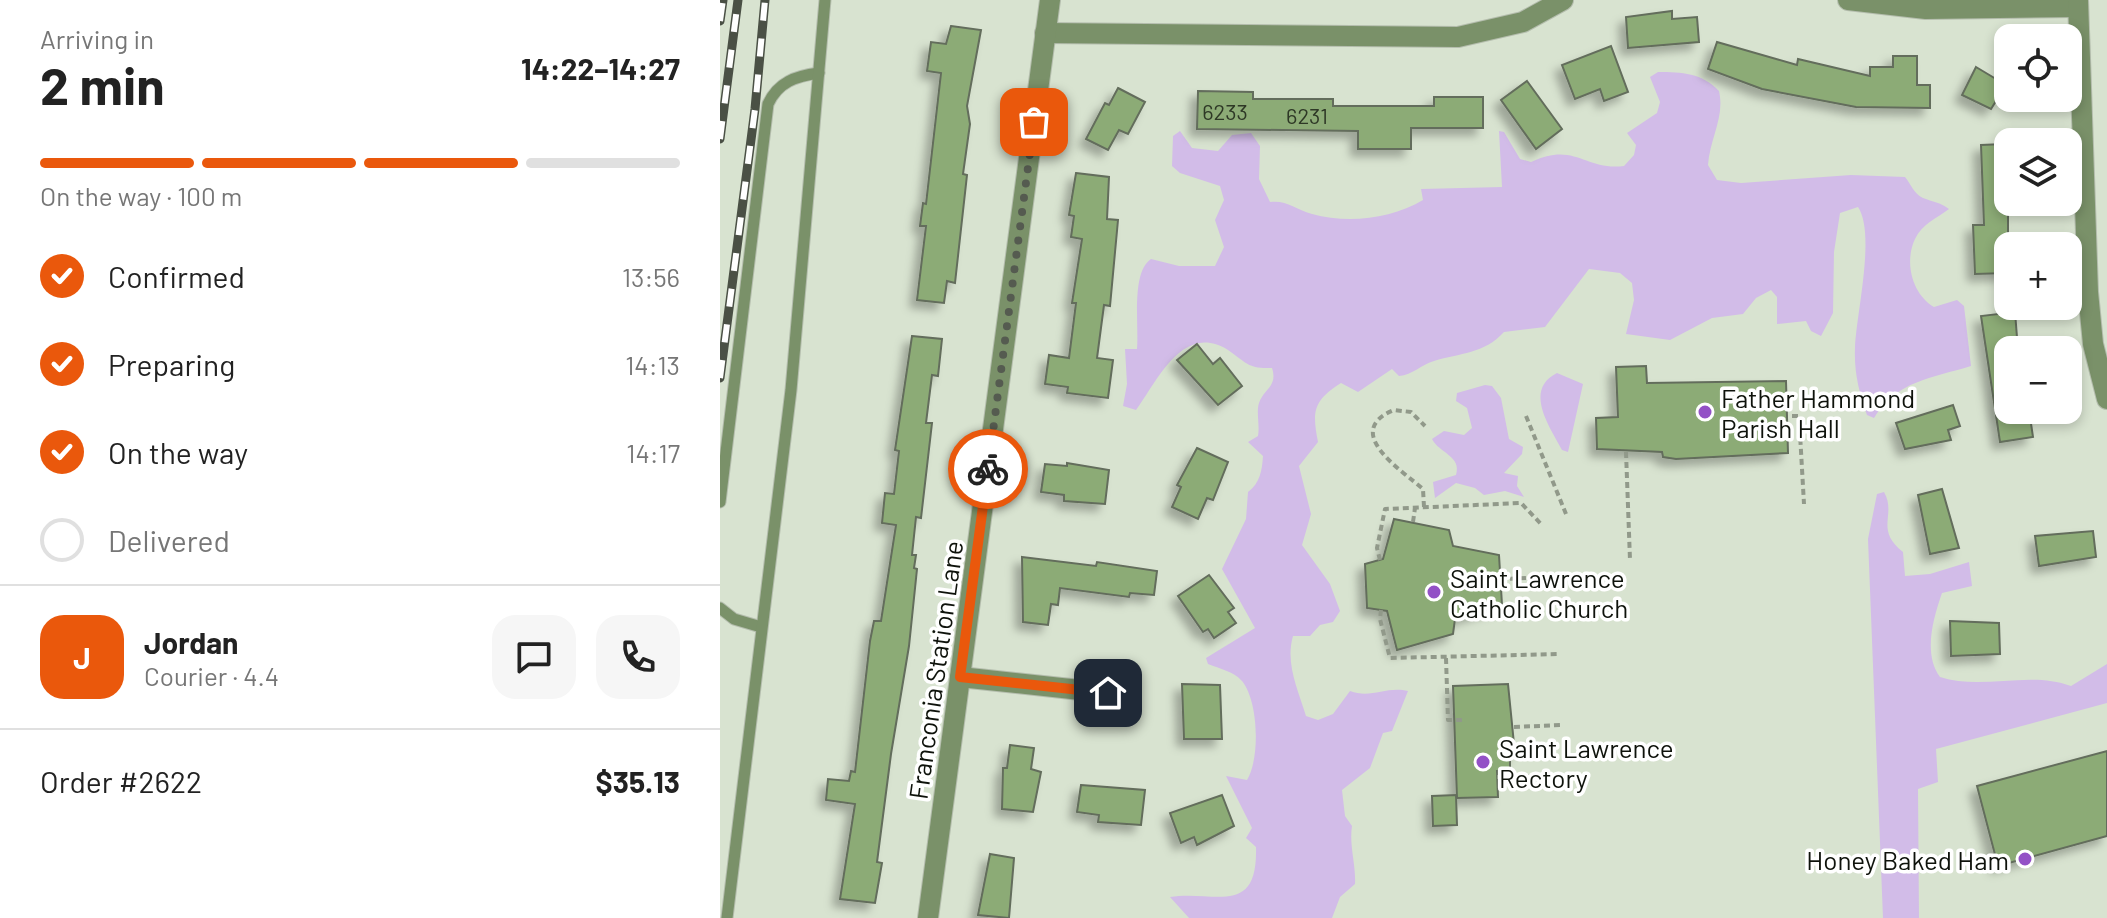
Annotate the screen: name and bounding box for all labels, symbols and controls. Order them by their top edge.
text: Arriving in [40,23,154,54]
map controls [1994,24,2082,424]
button: locate [1994,24,2082,112]
text: 14:22–14:27 [521,50,680,86]
text: 2 min [40,53,165,115]
pin [1000,88,1068,156]
house number: 6233 [1202,98,1248,124]
icon: bag [1012,100,1056,144]
house number: 6231 [1286,102,1328,128]
button: layers [1994,128,2082,216]
text: On the way · 100 m [40,180,242,211]
button: + [1994,232,2082,320]
icon: check [40,254,84,298]
text: Confirmed [108,258,245,294]
text: 13:56 [622,261,680,292]
button: − [1994,336,2082,424]
icon: check [40,342,84,386]
text: Preparing [108,346,235,382]
text: 14:13 [625,349,680,380]
place label: Father Hammond Parish Hall [1721,382,1915,443]
marker: Father Hammond Parish Hall [1696,403,1714,421]
courier [948,429,1028,509]
icon: check [40,430,84,474]
text: On the way [108,434,248,470]
text: 14:17 [626,437,680,468]
icon: bike [966,447,1010,491]
text: Delivered [108,522,230,558]
street label: Franconia Station Lane [902,539,968,801]
place label: Saint Lawrence Catholic Church [1450,562,1628,623]
marker: Saint Lawrence Catholic Church [1425,583,1443,601]
button: chat [492,615,576,699]
button: phone [596,615,680,699]
text: Jordan [144,624,239,660]
text: J [73,639,91,675]
pin [1074,659,1142,727]
text: Courier · 4.4 [144,660,279,691]
icon: home [1086,671,1130,715]
place label: Saint Lawrence Rectory [1499,732,1674,793]
marker: Saint Lawrence Rectory [1474,753,1492,771]
text: Order #2622 [40,763,202,799]
text: $35.13 [596,763,680,799]
place label: Honey Baked Ham [1806,844,2009,875]
marker: Honey Baked Ham [2016,850,2034,868]

